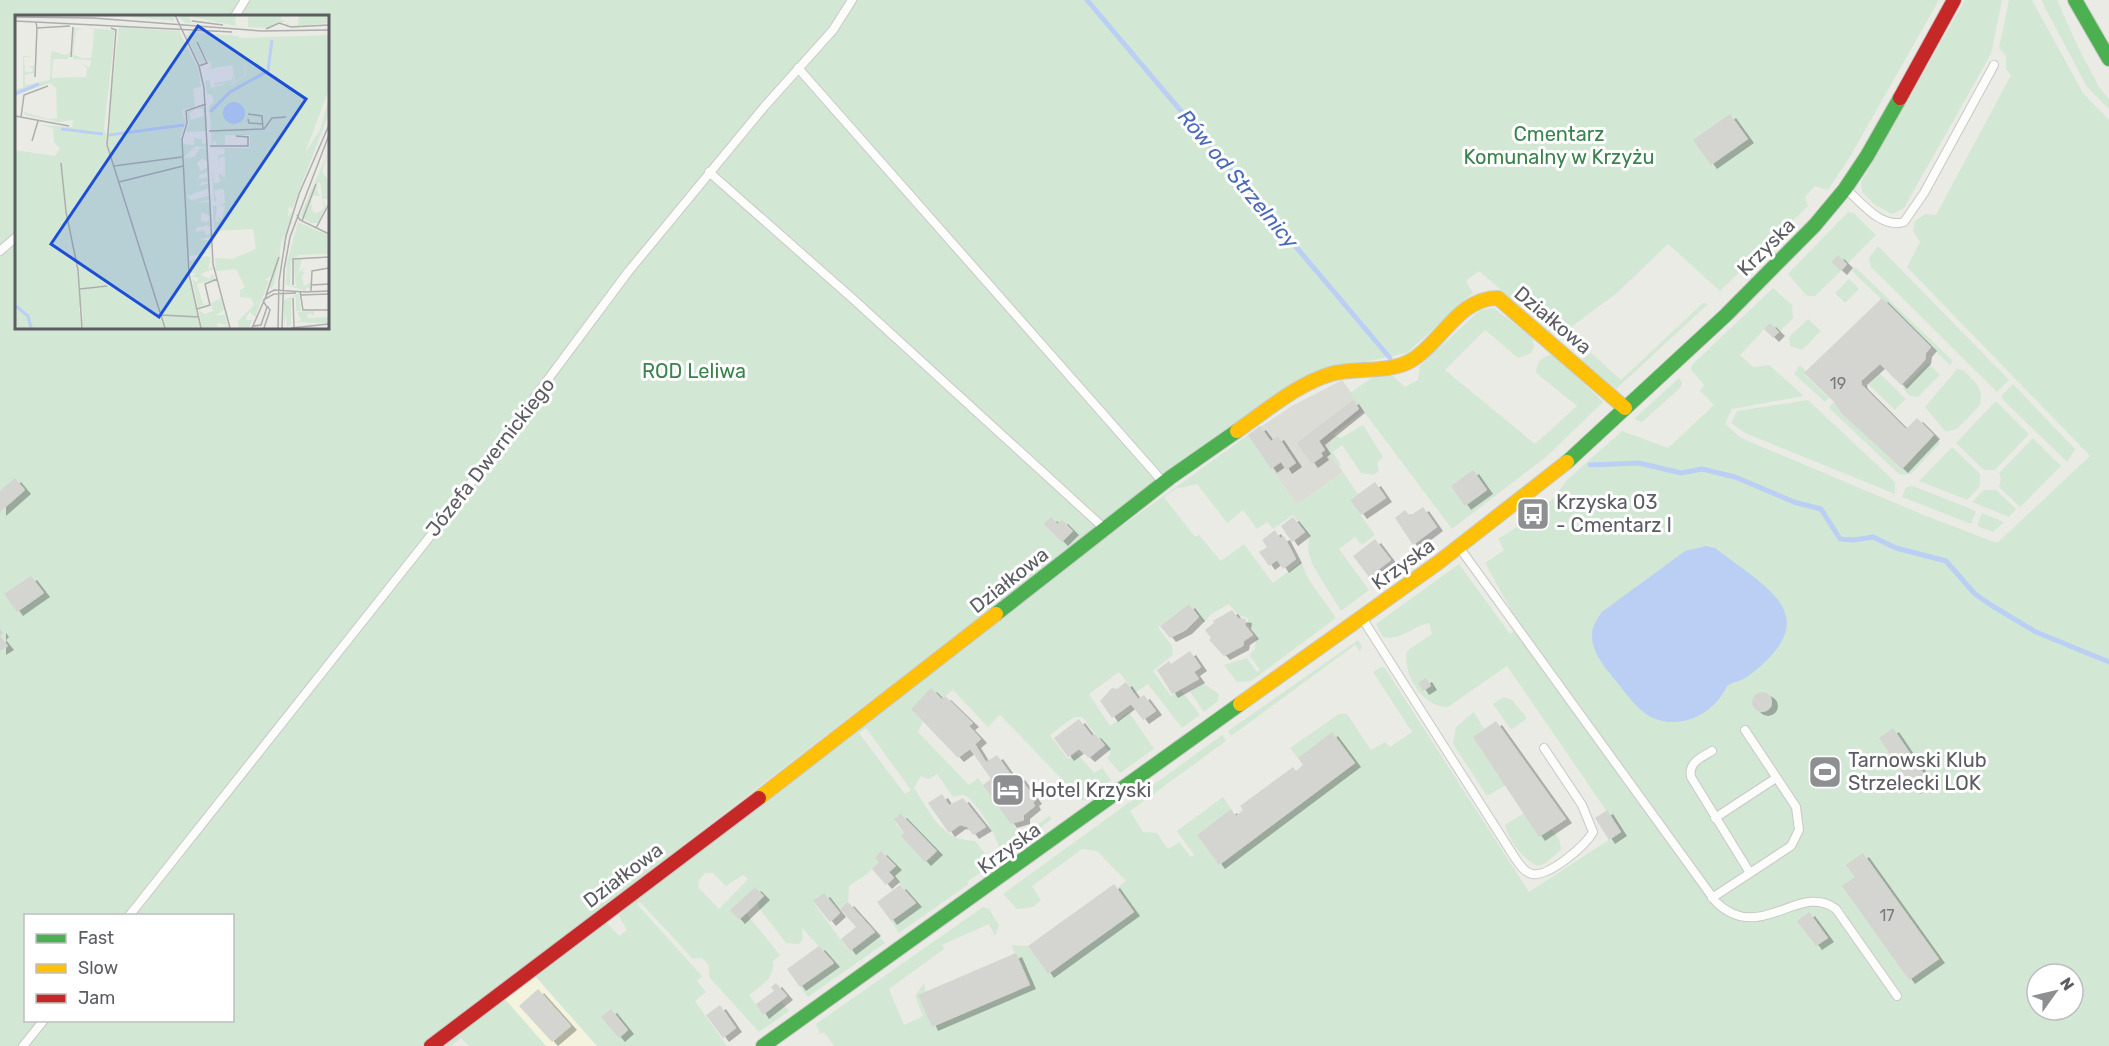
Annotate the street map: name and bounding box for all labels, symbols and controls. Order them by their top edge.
inset map [15,15,328,328]
water label: Rów od Strzelnicy [1173,104,1305,254]
park label: Cmentarz Komunalny w Krzyżu [1464,122,1654,169]
street label: Krzyska [1732,213,1800,281]
street label: Działkowa [1510,281,1596,359]
park label: ROD Leliwa [642,359,746,383]
street label: Józefa Dwernickiego [421,373,559,541]
house number: 19 [1830,374,1846,393]
place label: Krzyska 03 - Cmentarz I [1556,490,1672,537]
bus stop icon: Krzyska 03 - Cmentarz I [1515,496,1551,532]
street label: Krzyska [1367,533,1439,595]
street label: Działkowa [965,542,1053,618]
place label: Tarnowski Klub Strzelecki LOK [1848,748,1987,795]
sports icon: Tarnowski Klub Strzelecki LOK [1807,754,1843,790]
hotel icon: Hotel Krzyski [990,772,1026,808]
place label: Hotel Krzyski [1031,778,1151,802]
street label: Krzyska [973,817,1045,879]
street label: Działkowa [579,837,667,913]
house number: 17 [1879,906,1895,925]
legend [24,914,234,1022]
text: Fast [78,927,114,949]
text: Slow [78,957,118,979]
north arrow [2025,962,2085,1022]
text: N [2056,974,2078,994]
text: Jam [78,987,115,1009]

